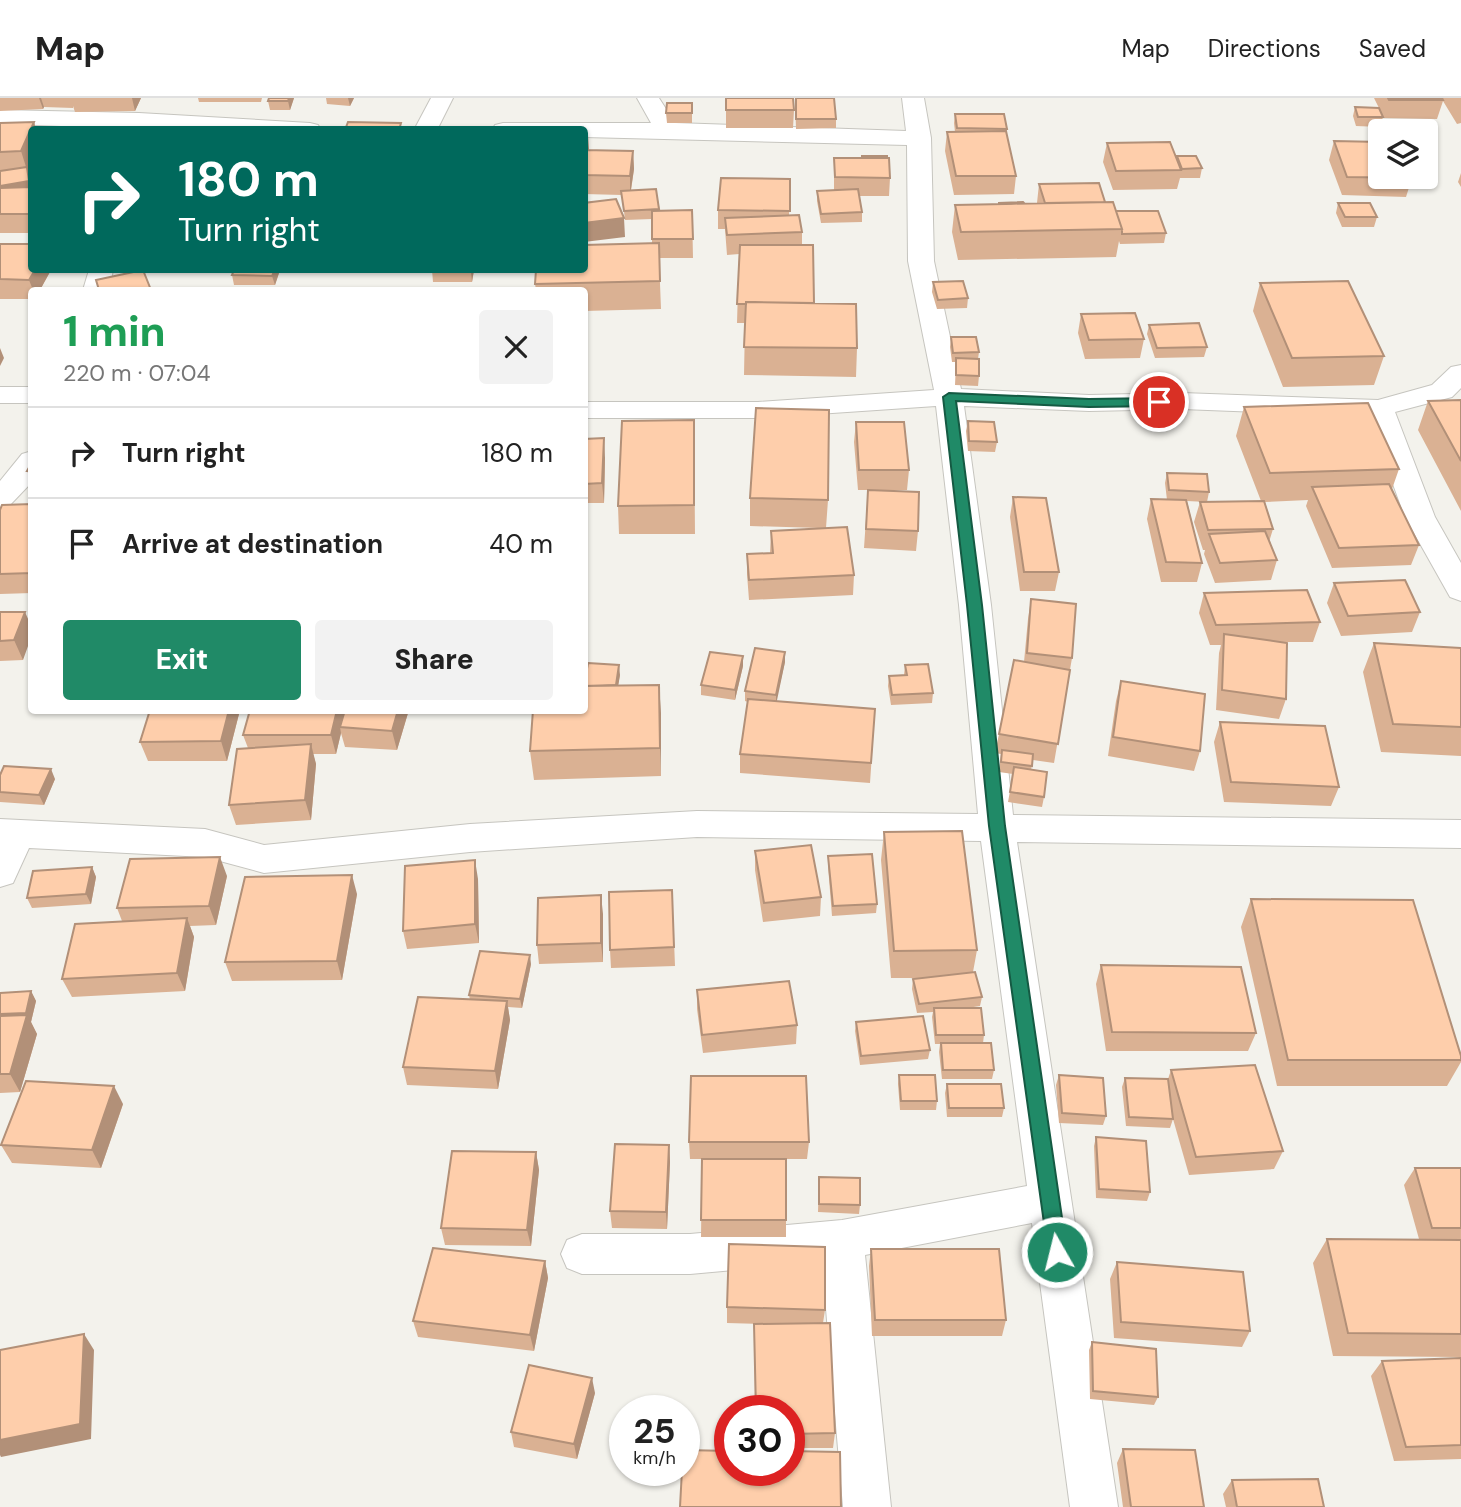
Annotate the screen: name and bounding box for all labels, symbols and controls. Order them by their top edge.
text: Map [35,27,105,70]
text: Map [1122,33,1170,64]
text: Directions [1208,33,1321,64]
text: Saved [1359,33,1426,64]
map controls [1368,119,1438,189]
button: layers [1368,119,1438,189]
text: 180 m [178,147,319,211]
icon: right [63,154,154,245]
text: Turn right [178,209,320,251]
text: 1 min [63,304,166,359]
button: close [479,310,553,384]
text: 220 m · 07:04 [63,358,210,388]
pin [1129,372,1189,432]
icon: arrive [1140,383,1178,421]
icon: right [63,434,101,472]
text: Turn right [122,436,246,470]
text: 180 m [481,436,553,470]
icon: arrive [63,525,101,563]
text: Arrive at destination [122,527,383,561]
text: 40 m [489,527,553,561]
button: Exit [63,620,301,700]
button: Share [315,620,553,700]
position arrow [1020,1215,1094,1289]
speed limit sign: 30 [714,1395,805,1486]
text: 25 [634,1408,675,1454]
text: km/h [633,1446,676,1470]

